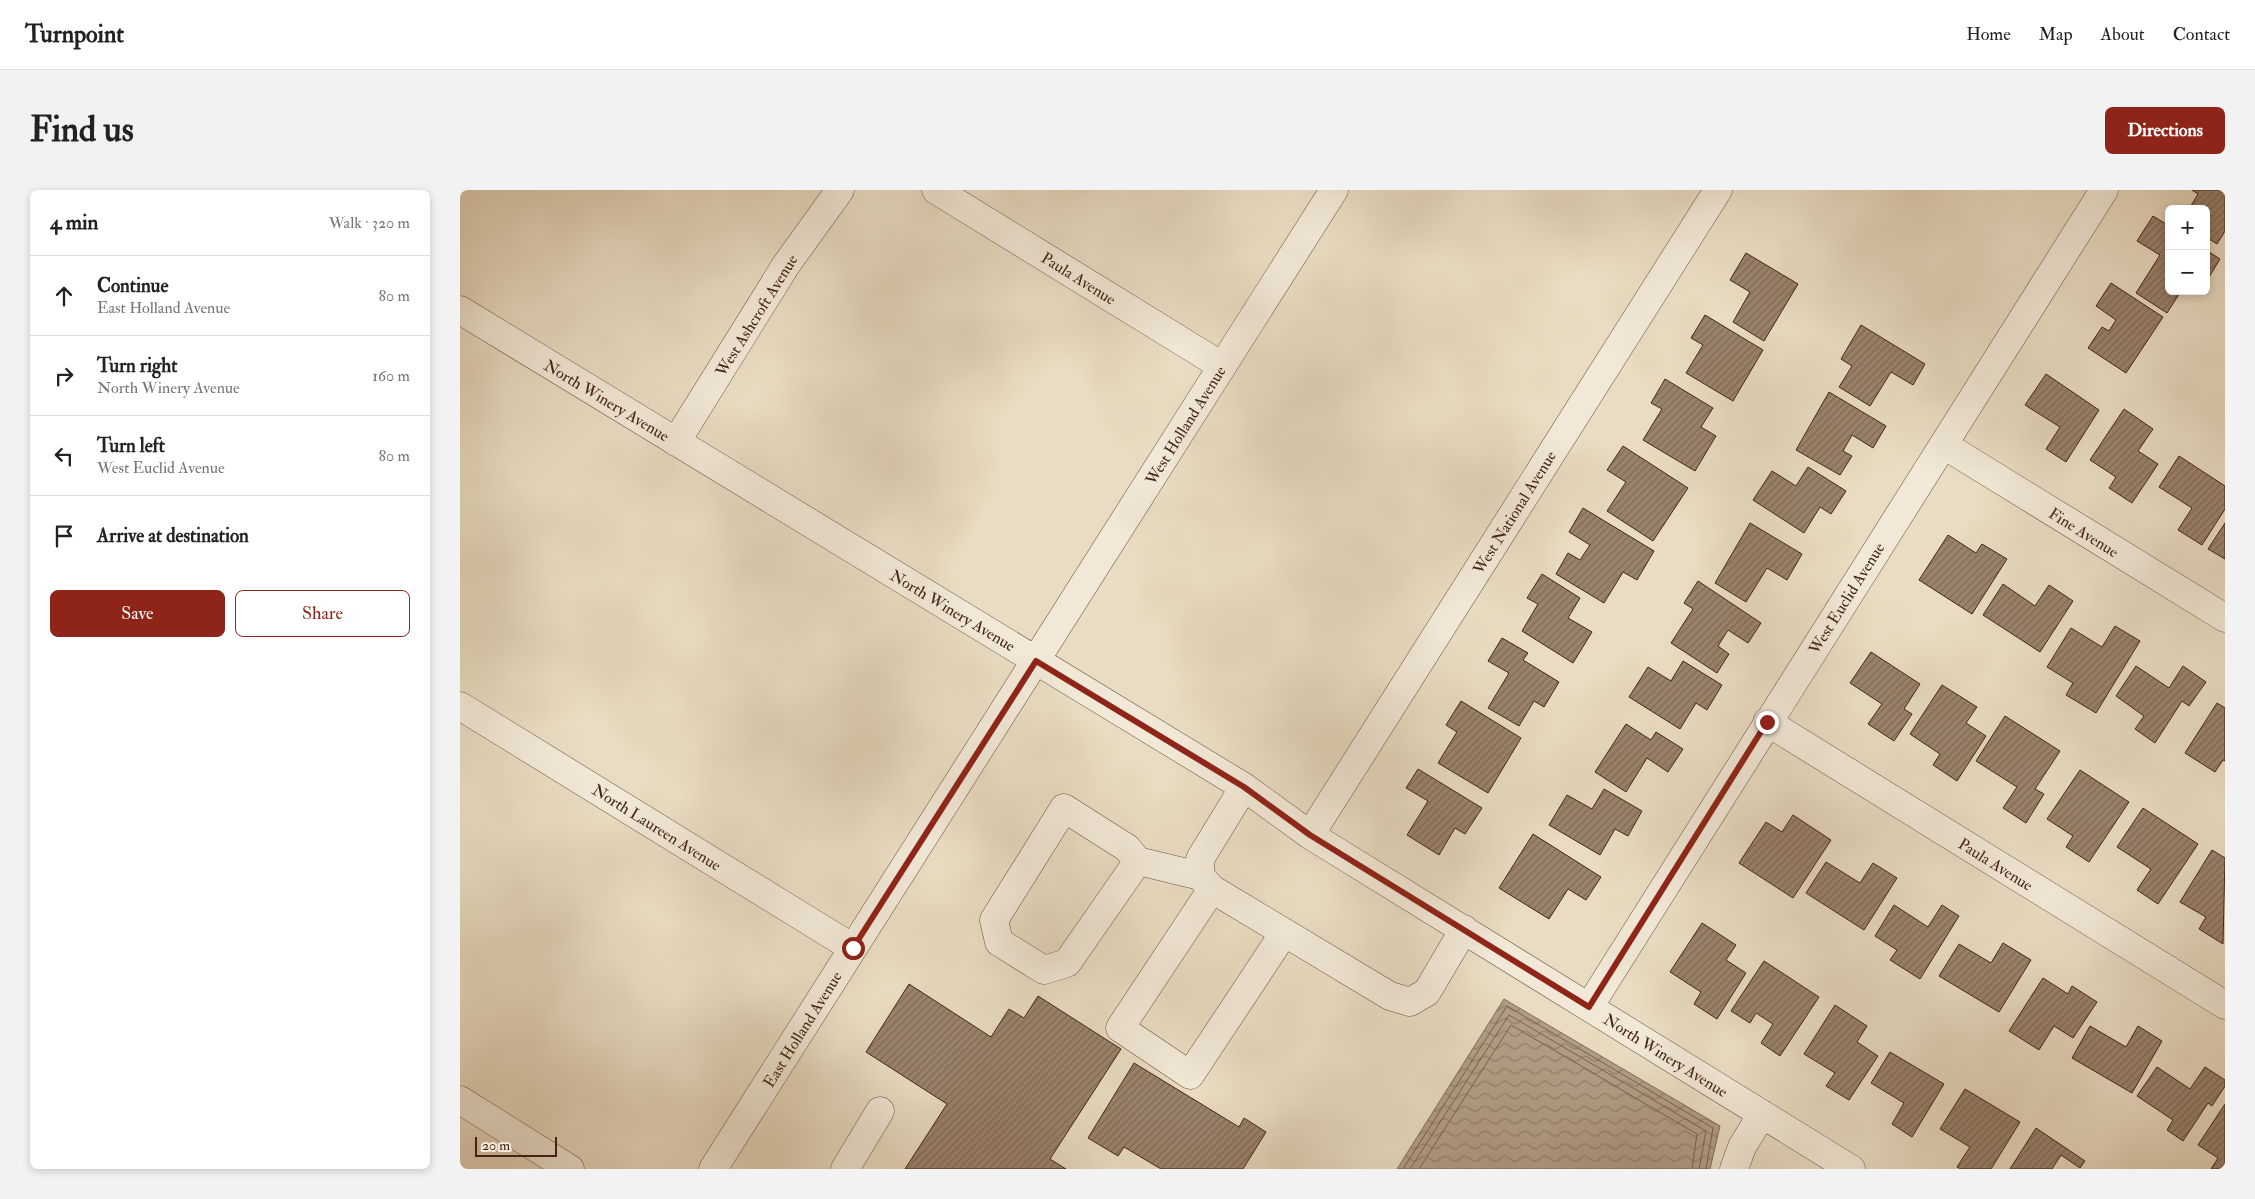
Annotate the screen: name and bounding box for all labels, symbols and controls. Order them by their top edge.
text: Turnpoint [25,19,124,50]
text: Home [1966,23,2011,46]
text: Map [2039,23,2073,46]
text: About [2101,23,2145,46]
text: Contact [2173,23,2230,46]
button: Directions [2105,107,2225,154]
text: Find us [30,108,134,152]
map controls [2165,205,2210,295]
button: + [2165,205,2210,250]
text: 4 min [50,209,98,236]
text: Walk · 320 m [329,213,410,233]
street label: Paula Avenue [1037,248,1120,310]
button: − [2165,250,2210,295]
street label: West Ashcroft Avenue [711,251,803,381]
text: Continue [97,274,168,298]
icon: ahead [50,282,78,310]
text: 80 m [379,286,410,306]
text: East Holland Avenue [97,298,230,318]
text: Turn right [97,354,177,378]
street label: North Winery Avenue [540,356,673,446]
icon: right [50,362,78,390]
street label: West Holland Avenue [1141,362,1231,490]
text: 160 m [372,366,410,386]
text: North Winery Avenue [97,378,240,398]
text: Turn left [97,434,165,458]
icon: left [50,442,78,470]
text: 80 m [379,446,410,466]
street label: West National Avenue [1468,447,1561,579]
text: West Euclid Avenue [97,458,225,478]
street label: Fine Avenue [2045,503,2122,562]
icon: arrive [50,522,78,550]
text: Arrive at destination [97,524,249,548]
street label: West Euclid Avenue [1804,539,1889,659]
street label: North Winery Avenue [886,566,1019,656]
button: Save [50,590,225,637]
button: Share [235,590,410,637]
route end [1756,711,1779,734]
street label: North Laureen Avenue [588,780,725,876]
street label: Paula Avenue [1954,834,2037,896]
route start [842,937,865,960]
street label: East Holland Avenue [759,967,847,1091]
street label: North Winery Avenue [1600,1010,1732,1102]
scale bar [475,1134,558,1157]
text: 20 m [482,1137,510,1154]

